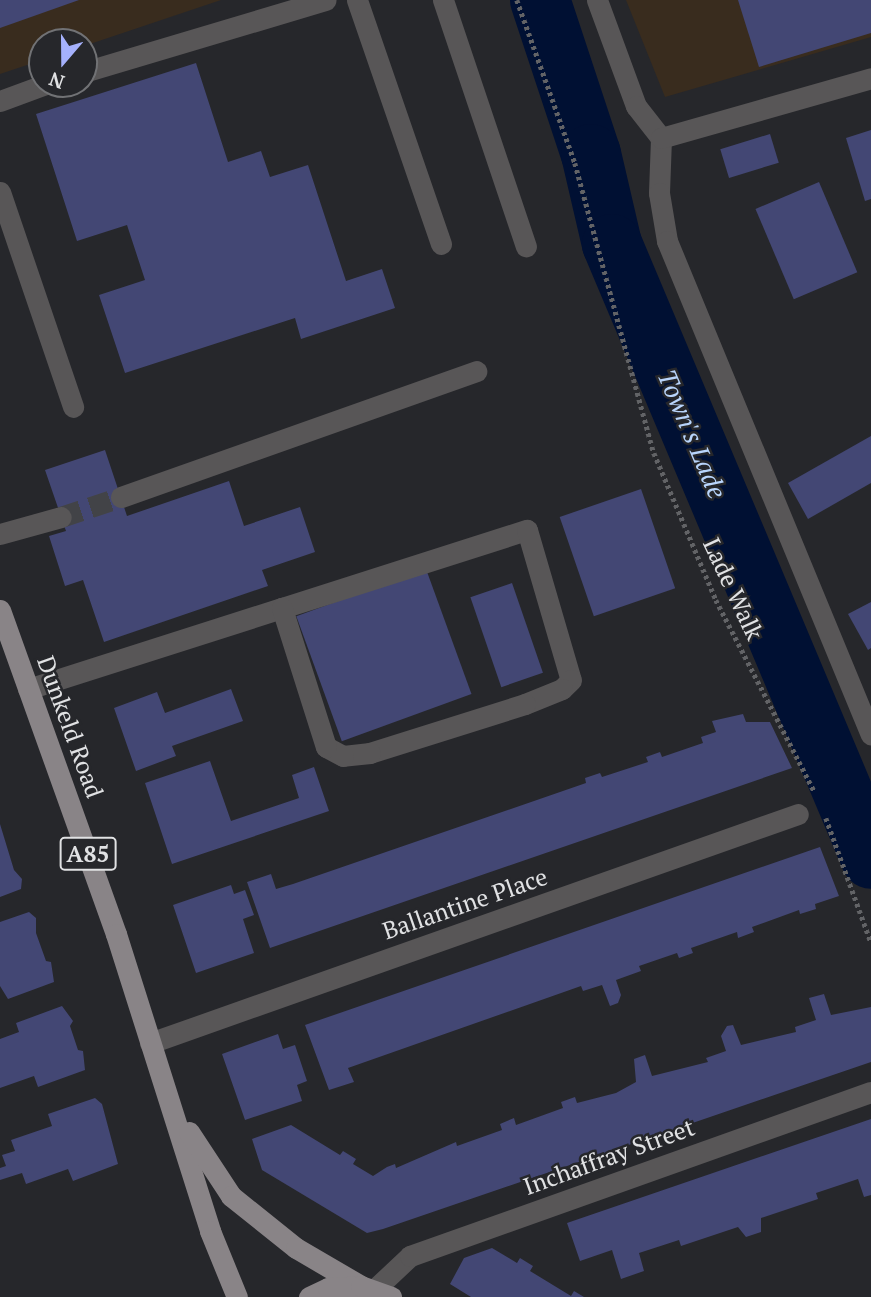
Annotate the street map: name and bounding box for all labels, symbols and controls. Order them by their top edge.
north arrow [28,28,98,98]
text: N [45,67,67,96]
water label: Town's Lade [651,365,733,503]
street label: Lade Walk [697,533,769,645]
street label: Dunkeld Road [31,652,109,802]
road number: A85 [58,834,118,874]
street label: Ballantine Place [379,862,551,946]
street label: Inchaffray Street [520,1113,698,1201]

